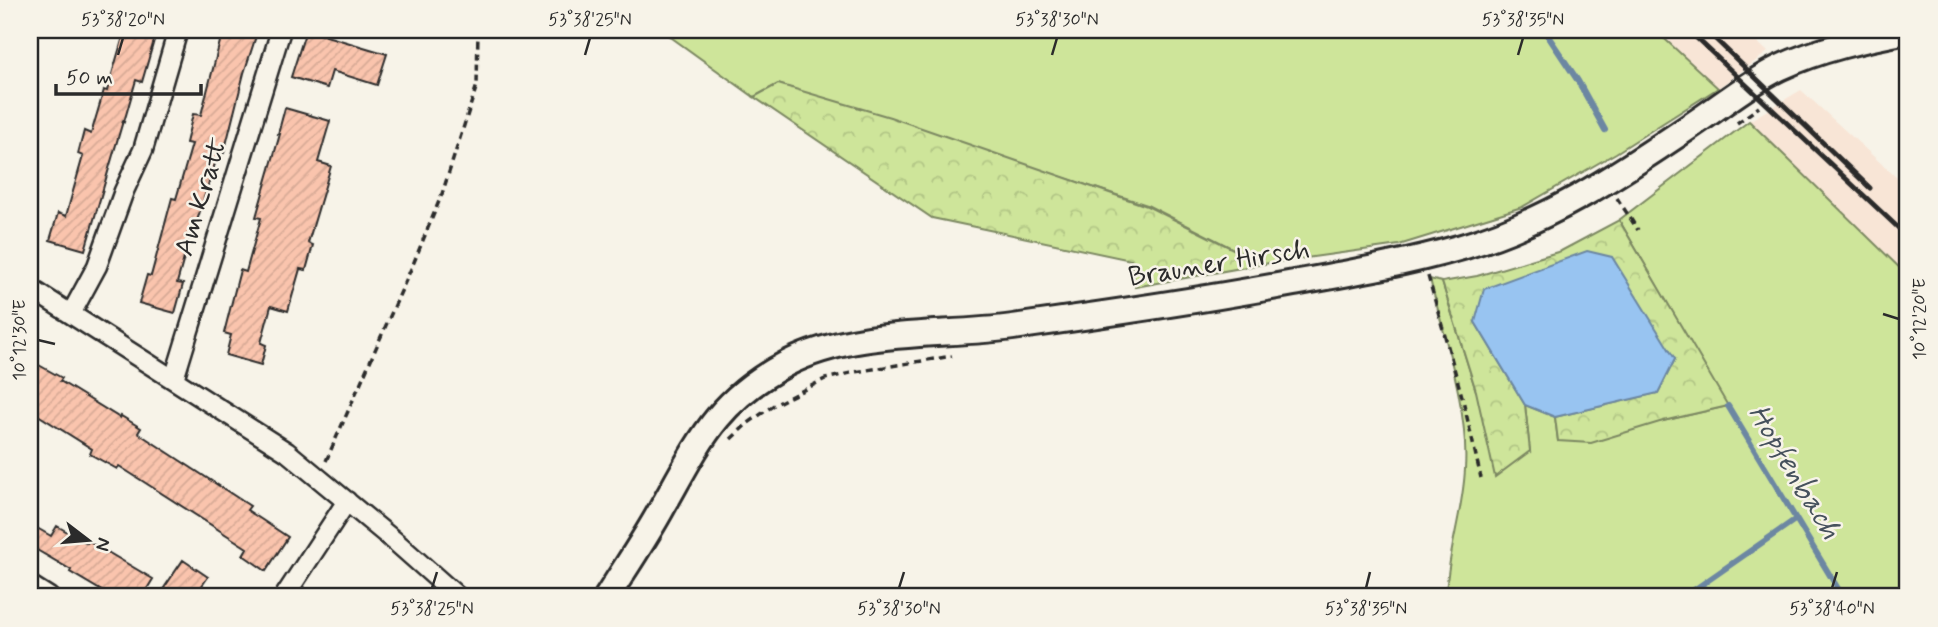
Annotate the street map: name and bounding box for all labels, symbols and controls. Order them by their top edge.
text: 53°38'20"N [81,8,165,32]
text: 53°38'25"N [548,8,632,32]
text: 53°38'30"N [1015,8,1099,32]
text: 53°38'35"N [1482,8,1564,32]
scale bar [56,52,201,96]
text: 50 m [66,64,113,92]
street label: Am Kratt [166,133,238,261]
street label: Brauner Hirsch [1126,231,1312,297]
text: 10°12'20"E [1908,278,1932,360]
text: 10°12'30"E [8,299,32,381]
water label: Hopfenbach [1738,397,1850,547]
north arrow [52,504,122,574]
text: N [89,535,117,554]
text: 53°38'25"N [390,597,474,621]
text: 53°38'30"N [857,597,941,621]
text: 53°38'35"N [1325,597,1407,621]
text: 53°38'40"N [1789,597,1875,621]

